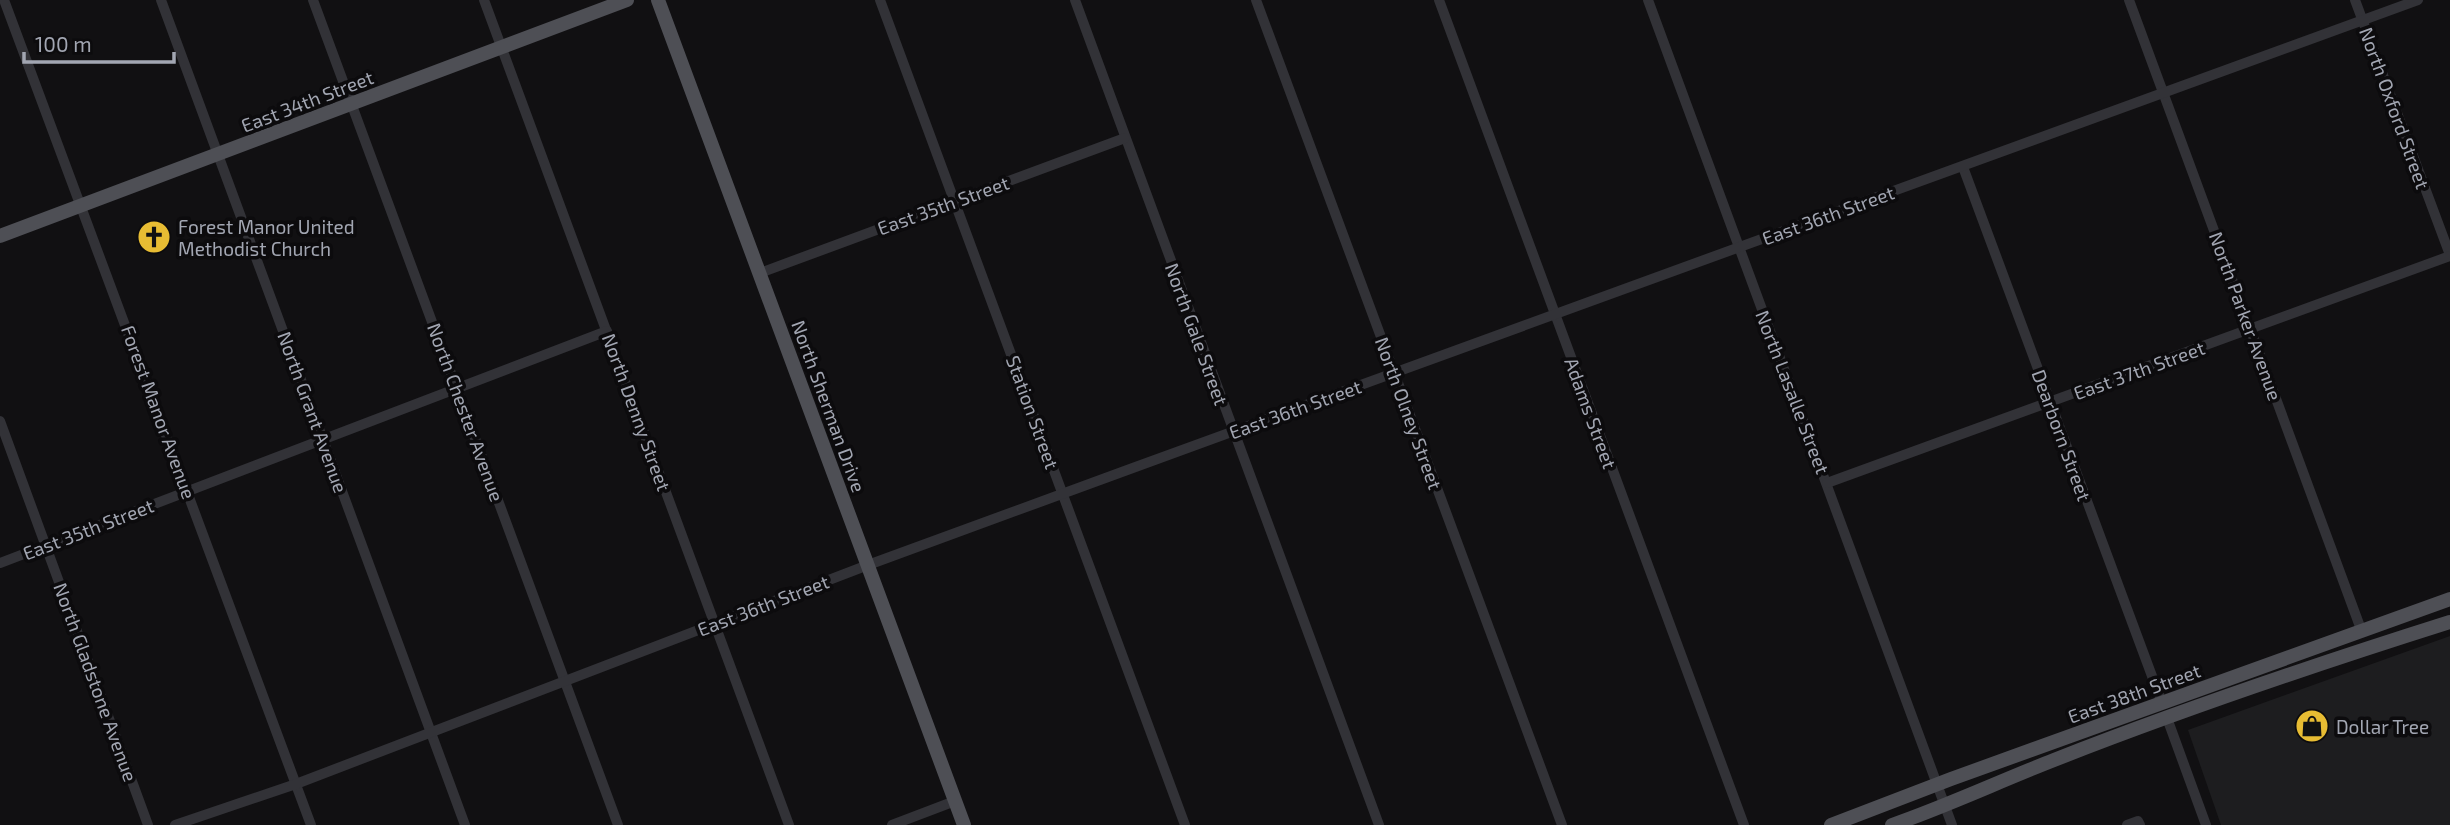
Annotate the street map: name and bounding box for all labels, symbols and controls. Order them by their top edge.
scale bar [24,21,175,65]
street label: North Oxford Street [2355,24,2435,192]
text: 100 m [35,31,92,56]
street label: East 34th Street [238,65,376,137]
street label: East 35th Street [874,171,1012,239]
street label: East 36th Street [1759,180,1897,250]
place label: Forest Manor United Methodist Church [178,215,355,260]
church icon: Forest Manor United Methodist Church [135,218,173,256]
street label: North Parker Avenue [2205,229,2287,403]
street label: North Gale Street [1161,260,1233,408]
street label: North Lasalle Street [1751,307,1835,477]
street label: North Sherman Drive [787,317,871,495]
street label: North Chester Avenue [423,320,509,504]
street label: Forest Manor Avenue [117,322,201,502]
street label: North Grant Avenue [273,328,353,496]
street label: North Denny Street [598,330,676,494]
street label: North Olney Street [1371,334,1447,492]
street label: East 37th Street [2070,336,2208,404]
street label: Station Street [1002,352,1064,472]
street label: Adams Street [1560,354,1622,472]
street label: Dearborn Street [2028,366,2096,504]
street label: East 36th Street [1226,374,1364,444]
street label: East 35th Street [19,493,157,565]
street label: East 36th Street [694,569,832,641]
street label: North Gladstone Avenue [49,580,143,784]
street label: East 38th Street [2064,658,2204,728]
shop icon: Dollar Tree [2293,707,2331,745]
place label: Dollar Tree [2336,715,2429,738]

